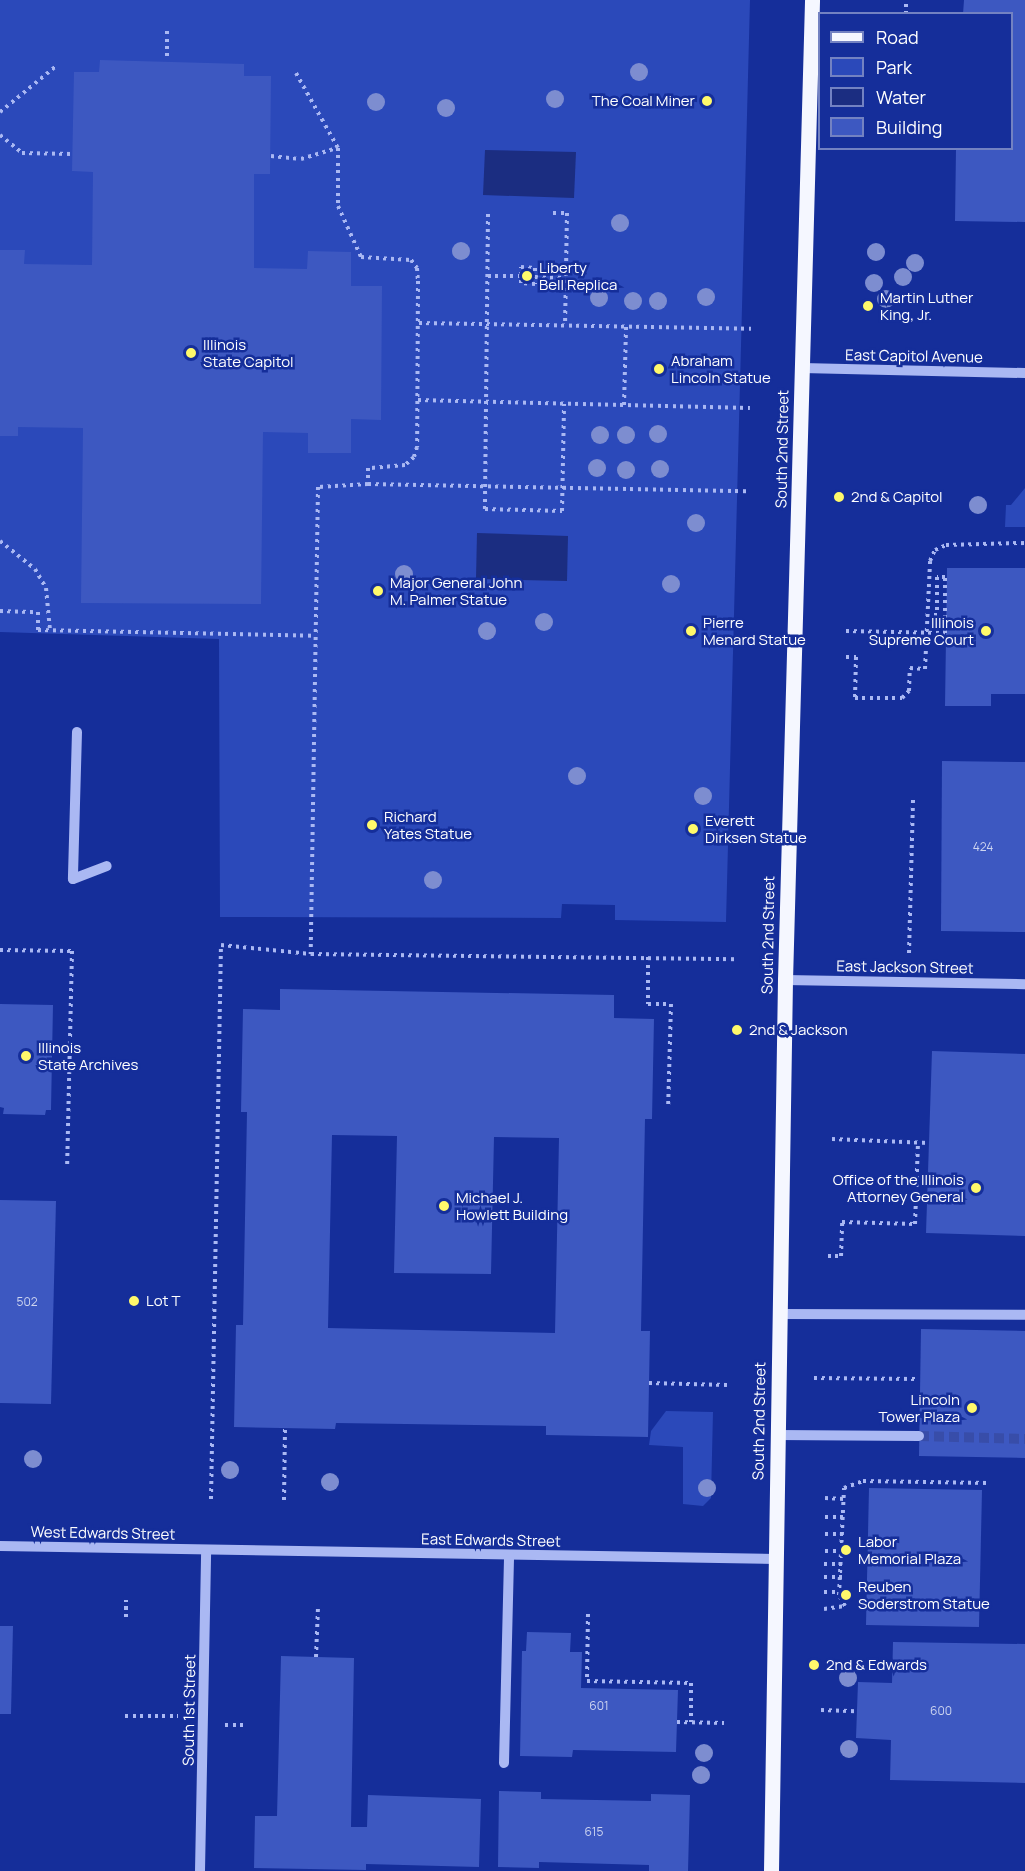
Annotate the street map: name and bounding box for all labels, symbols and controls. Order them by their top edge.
legend [818,12,1013,150]
text: Road [876,25,919,49]
text: Park [876,55,912,79]
text: Water [876,85,926,109]
place label: The Coal Miner [592,92,695,110]
marker: The Coal Miner [700,94,714,108]
text: Building [876,115,942,139]
place label: Liberty Bell Replica [539,258,617,293]
marker: Liberty Bell Replica [520,269,534,283]
place label: Martin Luther King, Jr. [880,288,973,323]
marker: Martin Luther King, Jr. [861,299,875,313]
place label: Illinois State Capitol [203,335,294,370]
marker: Illinois State Capitol [184,346,198,360]
street label: East Capitol Avenue [845,346,983,366]
place label: Abraham Lincoln Statue [671,351,771,386]
marker: Abraham Lincoln Statue [652,362,666,376]
street label: South 2nd Street [772,390,792,508]
place label: 2nd & Capitol [851,488,943,506]
marker: 2nd & Capitol [832,490,846,504]
place label: Major General John M. Palmer Statue [390,573,522,608]
marker: Major General John M. Palmer Statue [371,584,385,598]
place label: Pierre Menard Statue [703,613,806,648]
place label: Illinois Supreme Court [869,613,974,648]
marker: Pierre Menard Statue [684,624,698,638]
marker: Illinois Supreme Court [979,624,993,638]
place label: Richard Yates Statue [384,807,472,842]
place label: Everett Dirksen Statue [705,811,807,846]
marker: Richard Yates Statue [365,818,379,832]
marker: Everett Dirksen Statue [686,822,700,836]
house number: 424 [973,840,993,854]
street label: South 2nd Street [758,876,778,994]
street label: East Jackson Street [836,957,974,977]
place label: 2nd & Jackson [749,1021,848,1039]
marker: 2nd & Jackson [730,1023,744,1037]
place label: Illinois State Archives [38,1038,138,1073]
marker: Illinois State Archives [19,1049,33,1063]
place label: Office of the Illinois Attorney General [833,1170,964,1205]
marker: Office of the Illinois Attorney General [969,1181,983,1195]
place label: Michael J. Howlett Building [456,1188,568,1223]
marker: Michael J. Howlett Building [437,1199,451,1213]
place label: Lot T [146,1292,180,1310]
marker: Lot T [127,1294,141,1308]
house number: 502 [16,1295,38,1309]
street label: South 2nd Street [749,1362,769,1480]
place label: Lincoln Tower Plaza [879,1390,960,1425]
marker: Lincoln Tower Plaza [965,1401,979,1415]
street label: West Edwards Street [31,1523,175,1543]
street label: East Edwards Street [421,1530,561,1550]
place label: Labor Memorial Plaza [858,1532,961,1567]
marker: Labor Memorial Plaza [839,1543,853,1557]
place label: Reuben Soderstrom Statue [858,1577,990,1612]
marker: Reuben Soderstrom Statue [839,1588,853,1602]
street label: South 1st Street [179,1654,199,1766]
place label: 2nd & Edwards [826,1656,927,1674]
marker: 2nd & Edwards [807,1658,821,1672]
house number: 601 [589,1699,609,1713]
house number: 600 [930,1704,952,1718]
house number: 615 [585,1825,603,1839]

